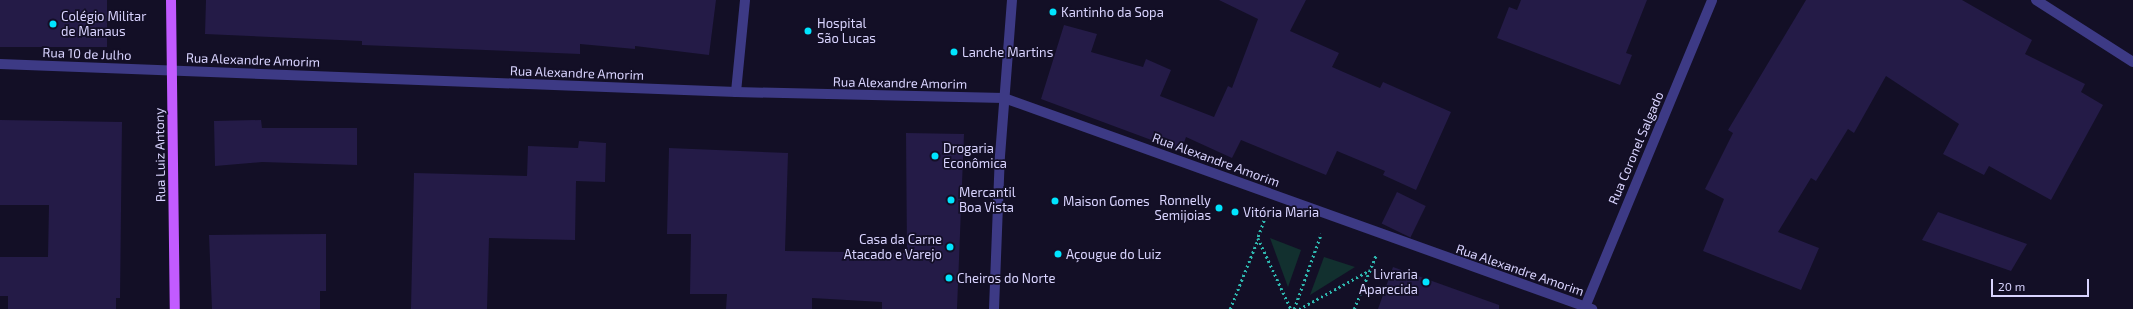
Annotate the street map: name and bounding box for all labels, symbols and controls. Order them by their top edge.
place label: Kantinho da Sopa [1061,4,1164,20]
marker: Kantinho da Sopa [1048,7,1058,17]
place label: Colégio Militar de Manaus [61,9,146,40]
place label: Hospital São Lucas [817,16,876,47]
marker: Colégio Militar de Manaus [48,19,58,29]
marker: Hospital São Lucas [802,25,814,37]
place label: Lanche Martins [962,44,1053,60]
street label: Rua 10 de Julho [42,45,132,63]
marker: Lanche Martins [949,47,959,57]
street label: Rua Alexandre Amorim [185,50,321,70]
street label: Rua Alexandre Amorim [509,63,645,83]
street label: Rua Alexandre Amorim [832,74,968,92]
street label: Rua Coronel Salgado [1605,89,1667,207]
street label: Rua Luiz Antony [151,108,169,202]
street label: Rua Alexandre Amorim [1150,130,1282,190]
place label: Drogaria Econômica [943,141,1007,172]
marker: Drogaria Econômica [930,151,940,161]
place label: Mercantil Boa Vista [959,185,1016,216]
place label: Maison Gomes [1063,193,1150,209]
place label: Ronnelly Semijoias [1155,193,1211,224]
marker: Mercantil Boa Vista [946,195,956,205]
marker: Maison Gomes [1050,196,1060,206]
marker: Ronnelly Semijoias [1214,203,1224,213]
place label: Vitória Maria [1243,204,1319,220]
marker: Vitória Maria [1230,207,1240,217]
place label: Casa da Carne Atacado e Varejo [844,232,942,263]
street label: Rua Alexandre Amorim [1454,241,1586,299]
marker: Casa da Carne Atacado e Varejo [945,242,955,252]
place label: Açougue do Luiz [1066,246,1161,262]
marker: Açougue do Luiz [1053,249,1063,259]
place label: Livraria Aparecida [1359,267,1418,298]
place label: Cheiros do Norte [957,270,1056,286]
scale bar [1993,271,2091,297]
marker: Cheiros do Norte [944,273,954,283]
marker: Livraria Aparecida [1421,277,1431,287]
text: 20 m [1998,279,2025,293]

